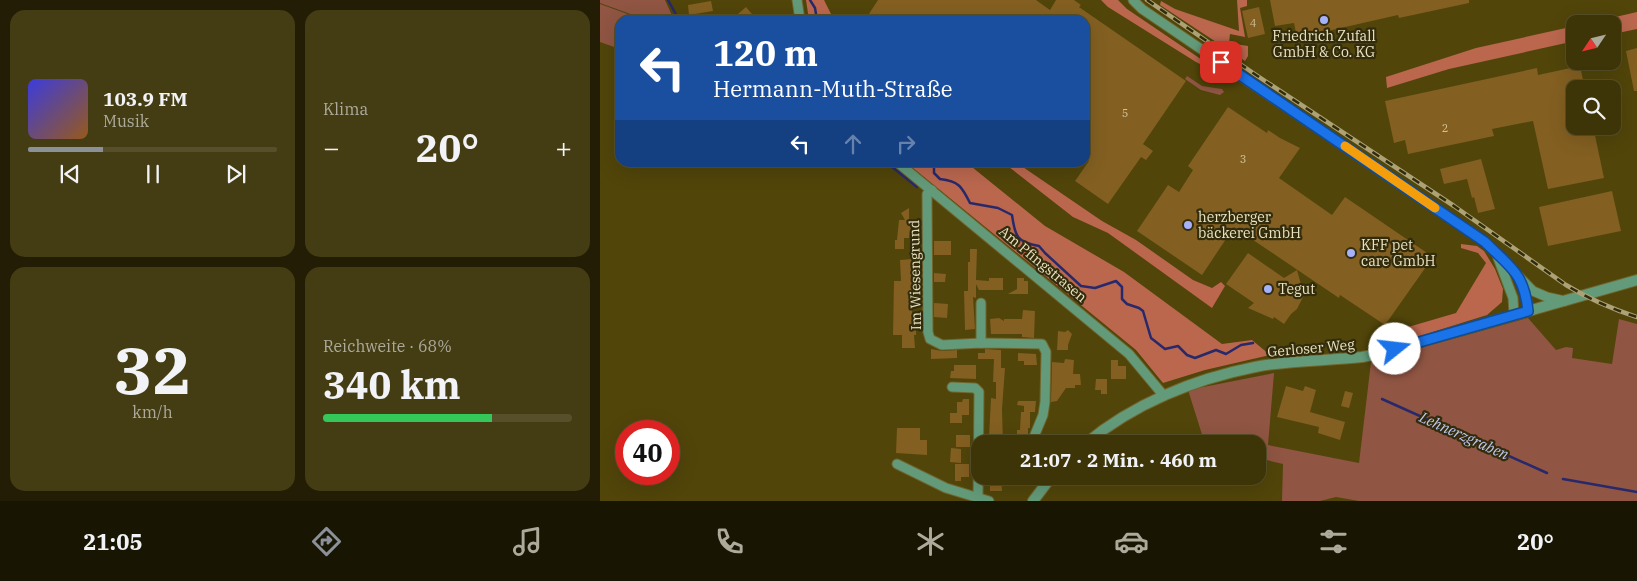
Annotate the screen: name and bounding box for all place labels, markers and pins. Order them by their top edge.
marker: Friedrich Zufall GmbH & Co. KG [1318,14,1330,26]
place label: Friedrich Zufall GmbH & Co. KG [1272,27,1376,61]
pin [1200,41,1242,83]
place label: herzberger bäckerei GmbH [1198,208,1301,242]
marker: herzberger bäckerei GmbH [1182,219,1194,231]
place label: KFF pet care GmbH [1361,236,1436,270]
marker: KFF pet care GmbH [1345,247,1357,259]
place label: Tegut [1278,280,1315,298]
marker: Tegut [1262,283,1274,295]

